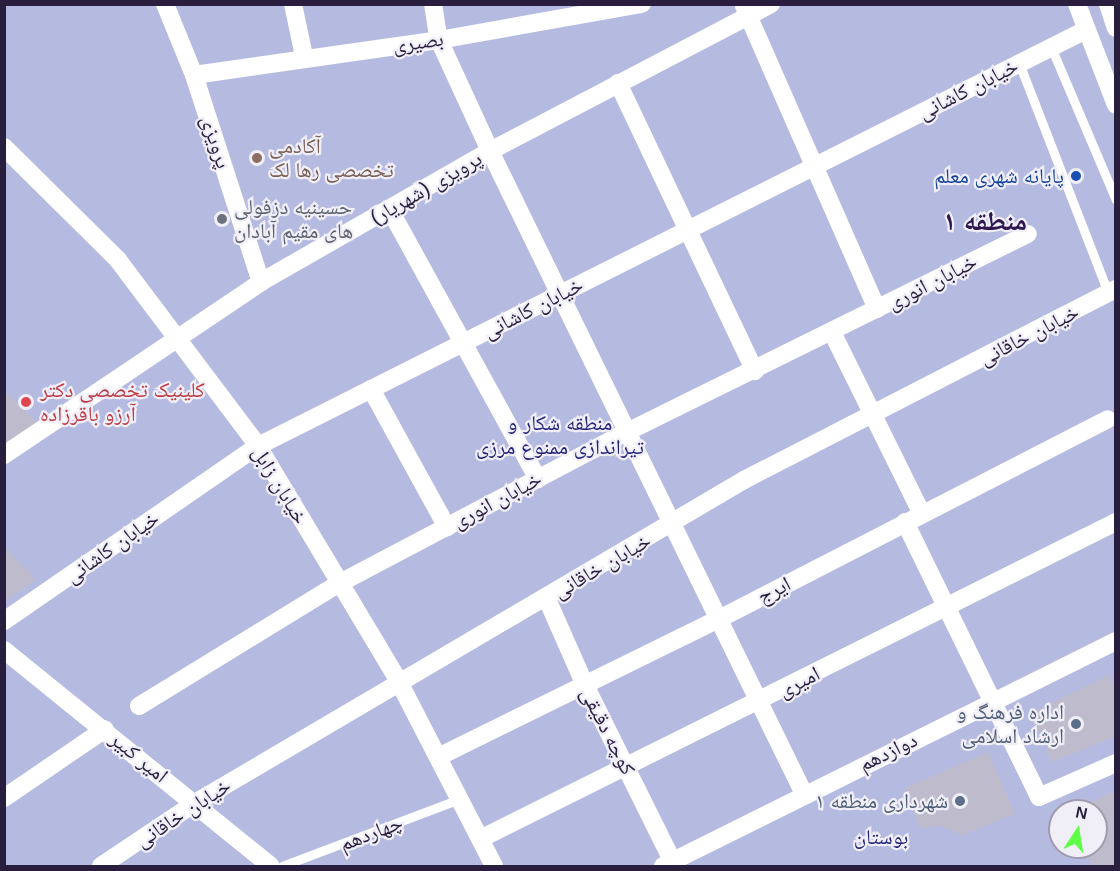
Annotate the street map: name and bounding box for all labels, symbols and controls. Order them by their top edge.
street label: بصیری [391,26,445,58]
street label: خیابان کاشانی [914,53,1022,125]
street label: پرویزی [196,112,236,172]
place label: آکادمی تخصصی رها لک [269,133,394,183]
street label: پرویزی (شهریار) [366,146,486,230]
marker: آکادمی تخصصی رها لک [250,151,264,165]
place label: پایانه شهری معلم [934,163,1064,189]
marker: پایانه شهری معلم [1069,169,1083,183]
place label: حسینیه دزفولی های مقیم آبادان [234,194,353,244]
district label: منطقه ۱ [943,206,1027,238]
marker: حسینیه دزفولی های مقیم آبادان [215,212,229,226]
street label: خیابان انوری [883,249,981,315]
street label: خیابان کاشانی [479,272,587,344]
street label: خیابان خاقانی [975,299,1083,371]
place label: کلینیک تخصصی دکتر آرزو باقرزاده [40,377,205,427]
marker: کلینیک تخصصی دکتر آرزو باقرزاده [17,393,35,411]
park label: منطقه شکار و تیراندازی ممنوع مرزی [476,410,644,460]
street label: خیابان زابل [247,441,313,529]
street label: خیابان انوری [448,466,546,534]
street label: خیابان کاشانی [60,505,164,589]
street label: خیابان خاقانی [549,528,655,604]
street label: ایرج [753,571,795,609]
street label: امیری [774,661,824,703]
street label: کوچه دقیقی [575,683,641,779]
place label: اداره فرهنگ و ارشاد اسلامی [957,699,1064,749]
marker: اداره فرهنگ و ارشاد اسلامی [1069,717,1083,731]
street label: امیر کبیر [105,726,173,788]
street label: دوازدهم [855,727,921,777]
street label: خیابان خاقانی [131,773,235,853]
place label: شهرداری منطقه ۱ [815,788,948,814]
marker: شهرداری منطقه ۱ [953,794,967,808]
north arrow [1048,799,1108,859]
text: N [1074,803,1089,822]
street label: چهاردهم [336,810,406,856]
park label: بوستان [854,824,908,850]

